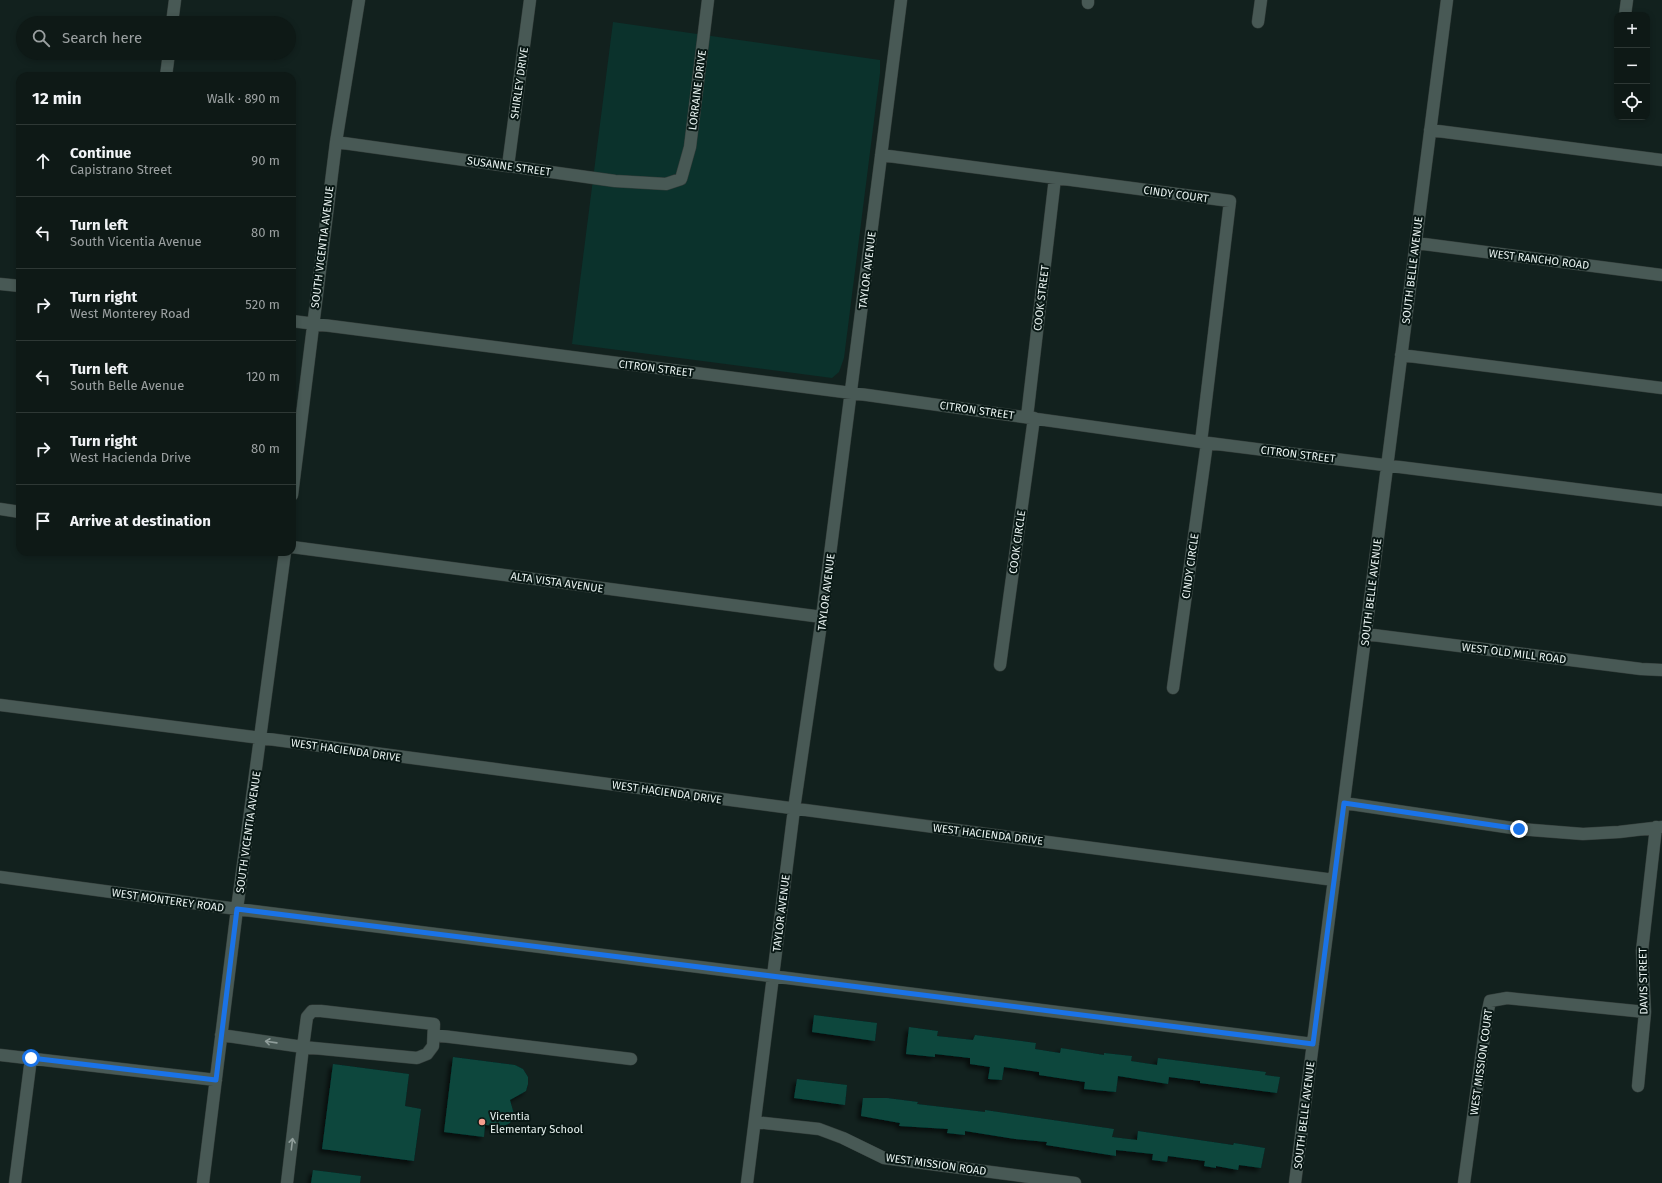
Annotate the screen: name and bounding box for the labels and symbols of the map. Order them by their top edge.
street label: SHIRLEY DRIVE [508,46,531,120]
street label: LORRAINE DRIVE [686,49,709,131]
street label: SUSANNE STREET [466,154,552,179]
street label: CINDY COURT [1143,183,1210,206]
street label: SOUTH VICENTIA AVENUE [309,185,336,309]
street label: SOUTH BELLE AVENUE [1399,215,1426,325]
street label: TAYLOR AVENUE [856,230,879,310]
street label: WEST RANCHO ROAD [1488,247,1590,272]
street label: COOK STREET [1031,264,1052,332]
street label: CITRON STREET [618,357,694,380]
street label: CITRON STREET [939,399,1015,422]
street label: CITRON STREET [1260,443,1336,466]
street label: COOK CIRCLE [1007,509,1028,575]
street label: CINDY CIRCLE [1179,532,1202,600]
street label: SOUTH BELLE AVENUE [1358,537,1385,647]
street label: TAYLOR AVENUE [815,552,838,632]
street label: ALTA VISTA AVENUE [510,570,604,595]
street label: WEST OLD MILL ROAD [1461,641,1567,666]
street label: WEST HACIENDA DRIVE [290,736,402,765]
street label: SOUTH VICENTIA AVENUE [234,770,263,894]
street label: WEST HACIENDA DRIVE [611,778,723,807]
route end [1510,820,1528,838]
street label: WEST HACIENDA DRIVE [932,821,1044,848]
street label: TAYLOR AVENUE [770,873,793,953]
street label: WEST MONTEREY ROAD [111,886,225,915]
street label: DAVIS STREET [1636,947,1651,1015]
street label: WEST MISSION COURT [1468,1008,1495,1116]
one-way arrow [265,1038,278,1046]
route start [22,1049,40,1067]
street label: SOUTH BELLE AVENUE [1291,1060,1318,1170]
place label: Vicentia Elementary School [490,1110,583,1136]
marker: Vicentia Elementary School [477,1117,487,1127]
one-way arrow [288,1138,295,1151]
street label: WEST MISSION ROAD [885,1151,987,1178]

